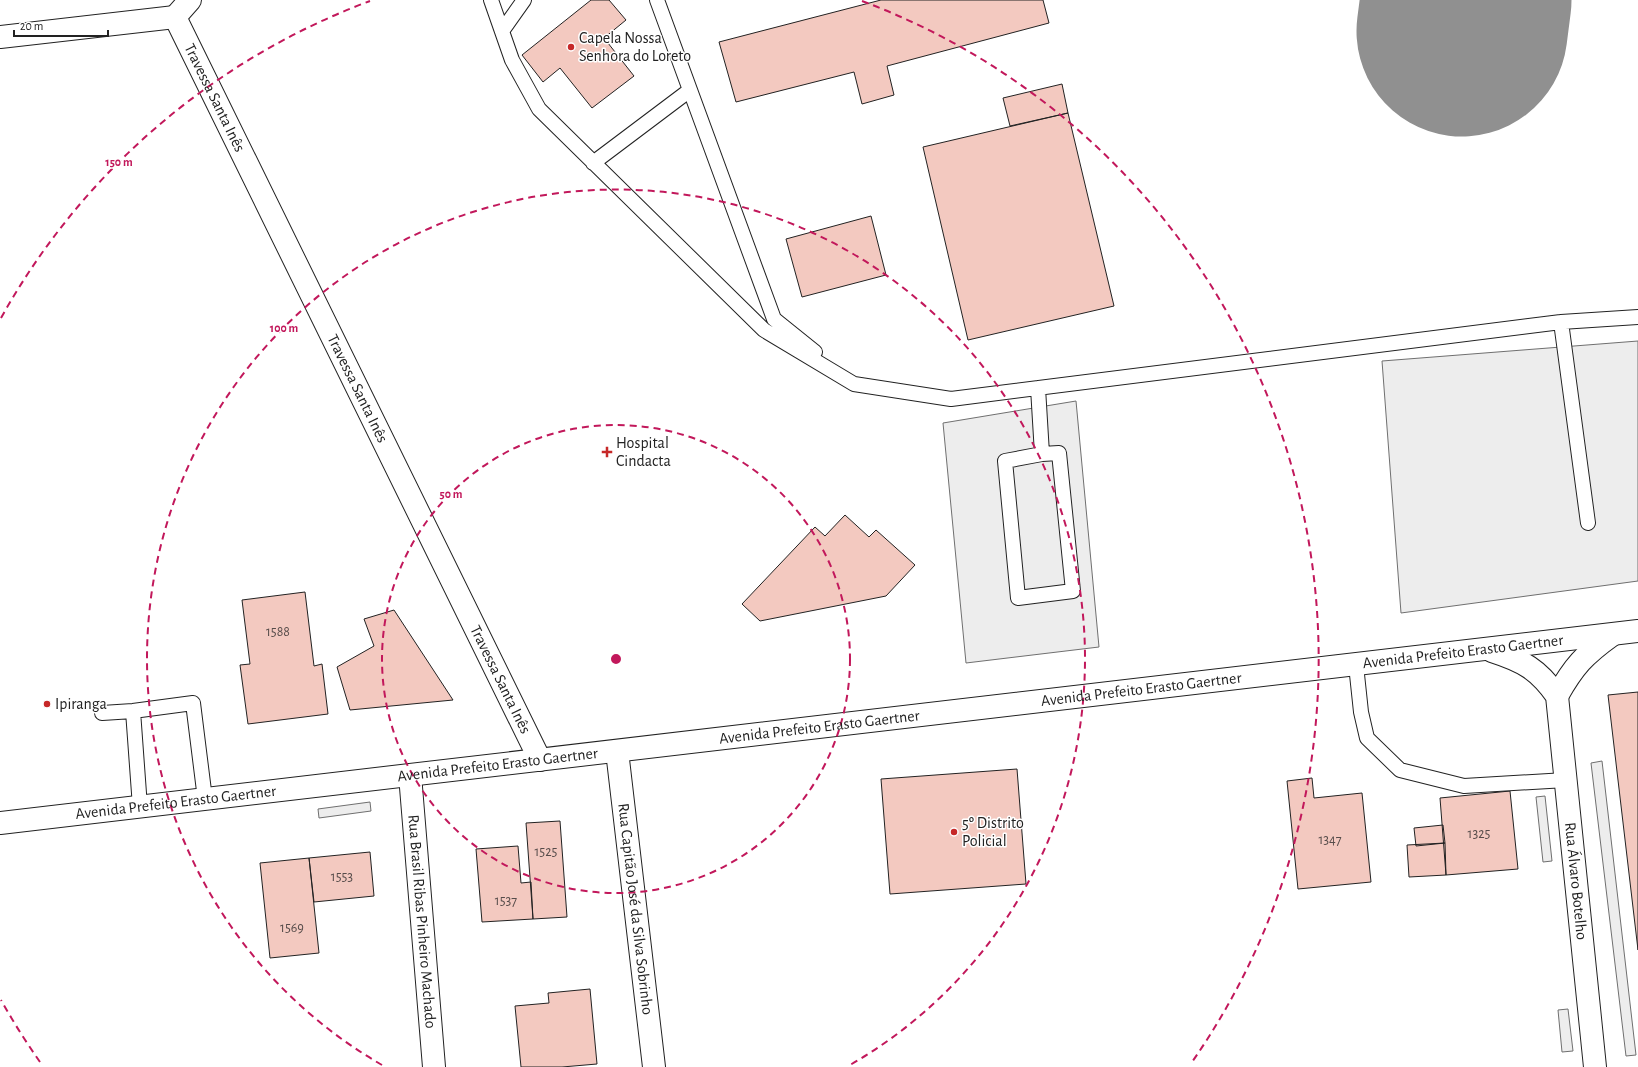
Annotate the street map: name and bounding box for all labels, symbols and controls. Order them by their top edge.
scale bar [14,12,108,38]
text: 20 m [20,20,43,32]
place label: Capela Nossa Senhora do Loreto [579,30,691,64]
street label: Travessa Santa Inês [181,41,248,155]
marker: Capela Nossa Senhora do Loreto [566,42,576,52]
text: 150 m [105,156,133,168]
text: 100 m [270,322,298,334]
street label: Travessa Santa Inês [324,332,391,445]
place label: Hospital Cindacta [616,435,671,469]
marker: Hospital Cindacta [601,446,613,458]
text: 50 m [440,488,463,500]
street label: Travessa Santa Inês [467,623,534,736]
house number: 1588 [266,625,290,639]
street label: Avenida Prefeito Erasto Gaertner [1362,632,1565,671]
centre of rings [609,652,623,666]
street label: Avenida Prefeito Erasto Gaertner [1040,669,1243,709]
place label: Ipiranga [55,696,107,712]
marker: Ipiranga [42,699,52,709]
street label: Avenida Prefeito Erasto Gaertner [718,707,921,747]
street label: Avenida Prefeito Erasto Gaertner [396,745,600,784]
street label: Avenida Prefeito Erasto Gaertner [75,783,278,822]
street label: Rua Capitão José da Silva Sobrinho [615,802,656,1016]
street label: Rua Brasil Ribas Pinheiro Machado [405,814,439,1029]
place label: 5º Distrito Policial [962,815,1024,849]
street label: Rua Álvaro Botelho [1562,822,1590,941]
marker: 5º Distrito Policial [949,827,959,837]
house number: 1325 [1468,827,1491,841]
house number: 1347 [1318,833,1342,847]
house number: 1525 [535,845,558,859]
house number: 1553 [331,870,353,884]
house number: 1537 [495,894,517,908]
house number: 1569 [280,921,304,935]

